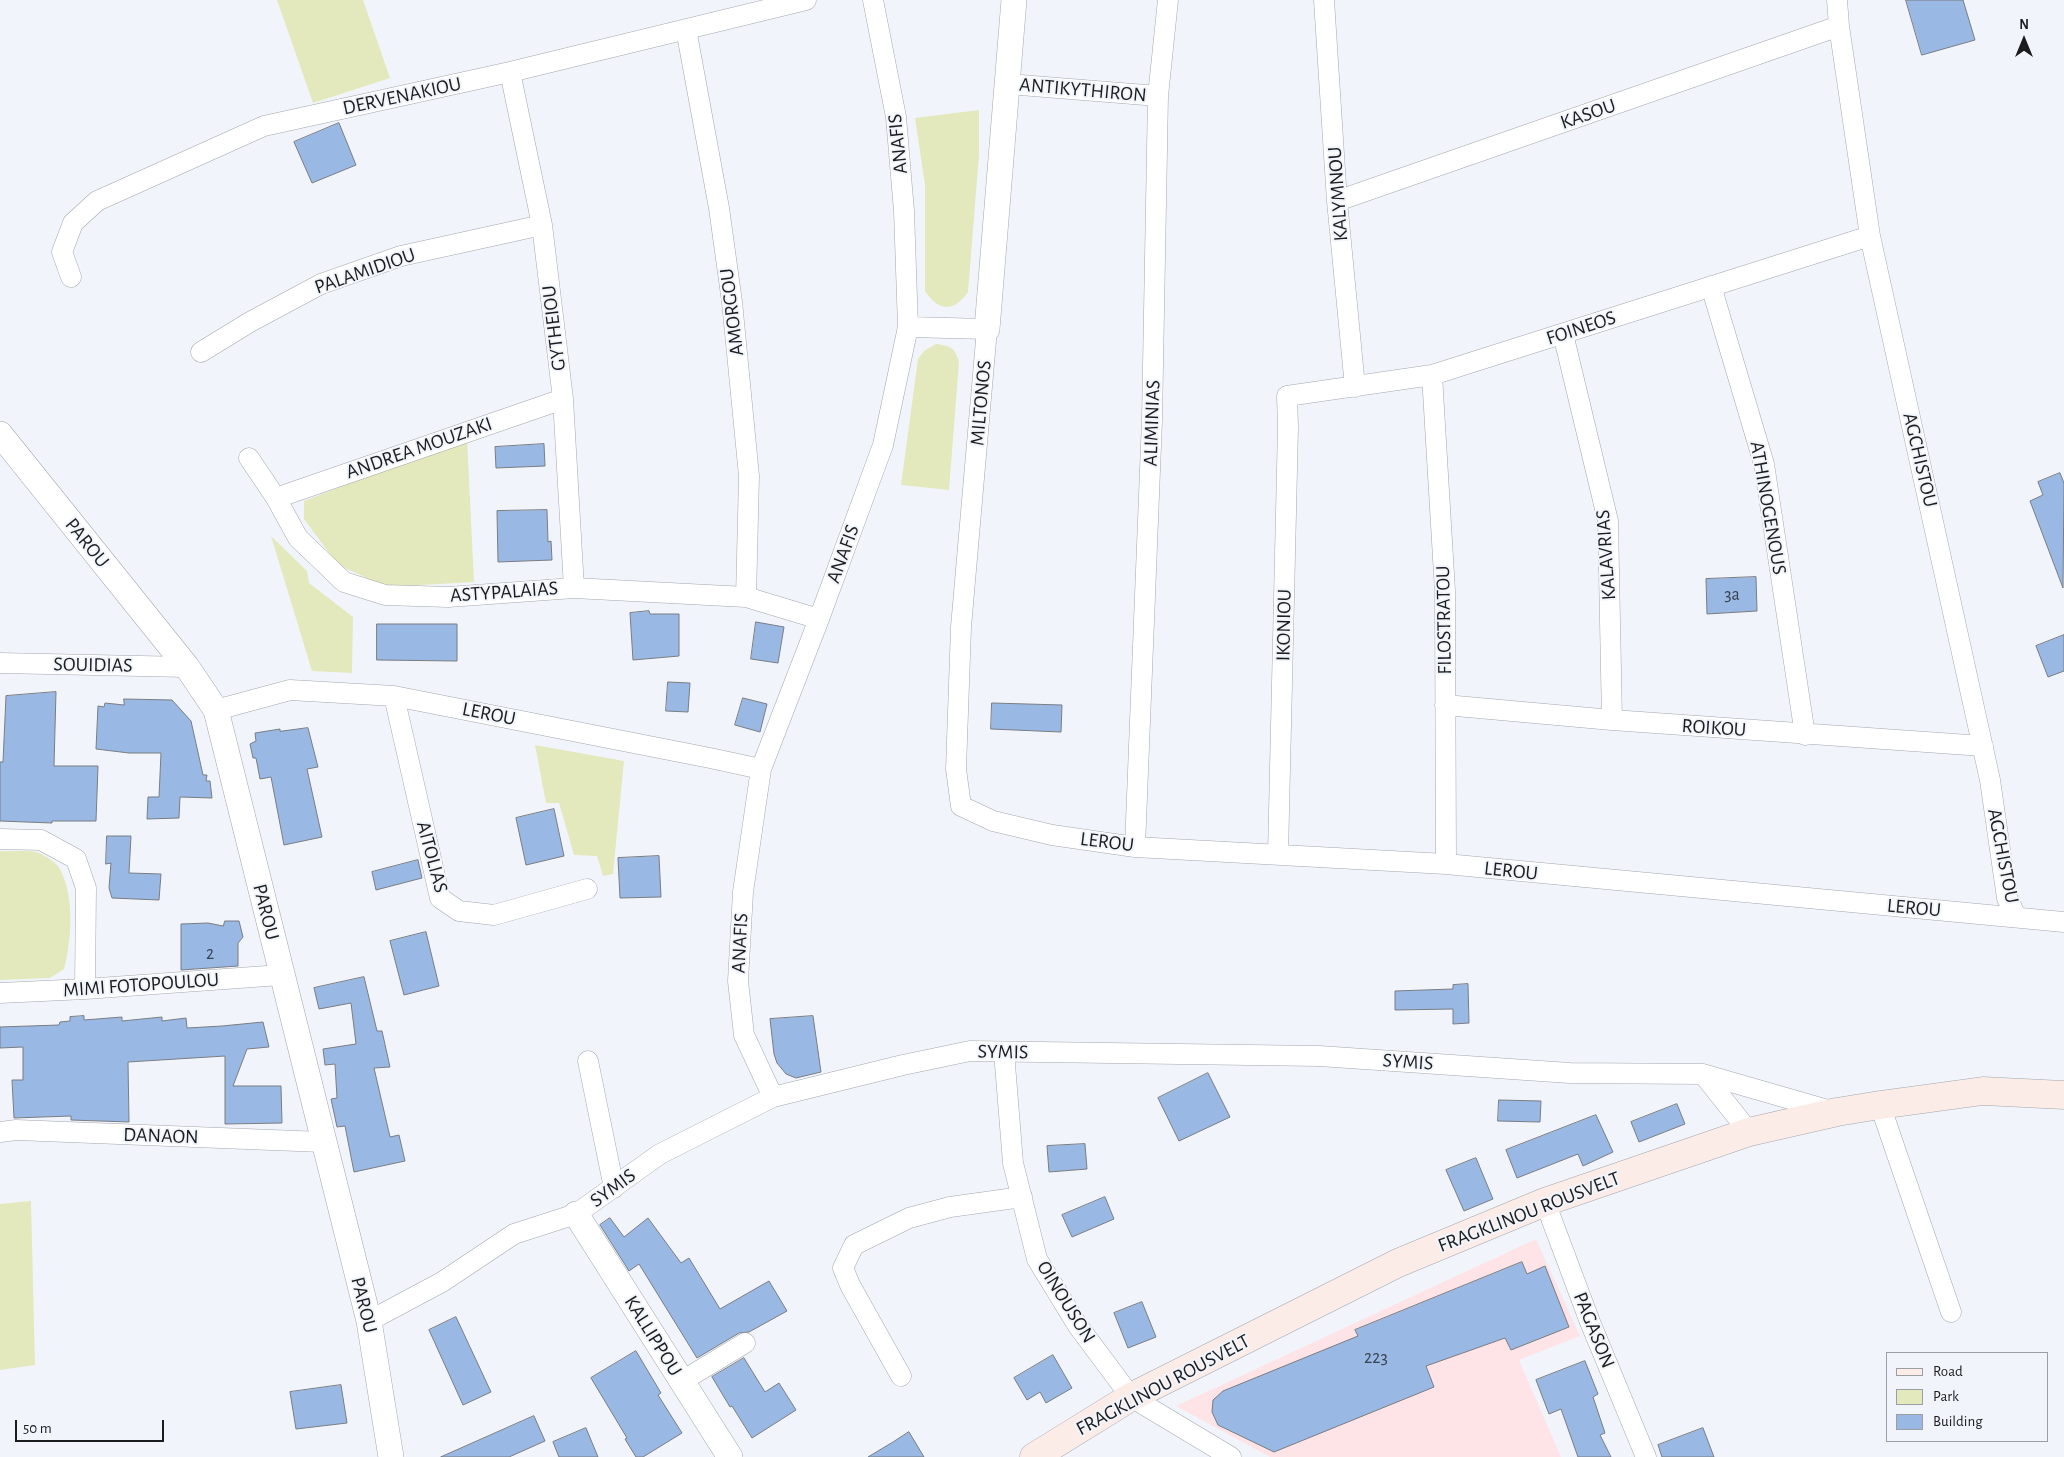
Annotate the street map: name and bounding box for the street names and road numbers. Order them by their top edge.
street label: DERVENAKIOU [341,72,463,120]
street label: ANTIKYTHIRON [1018,72,1148,108]
street label: KASOU [1557,93,1619,135]
street label: ANAFIS [883,113,913,175]
street label: KALYMNOU [1323,146,1353,242]
street label: PALAMIDIOU [311,243,419,299]
street label: AMORGOU [715,267,749,357]
street label: GYTHEIOU [537,284,571,372]
street label: FOINEOS [1543,305,1619,351]
street label: MILTONOS [965,359,997,447]
street label: ALIMINIAS [1138,379,1166,467]
street label: AGCHISTOU [1898,411,1942,509]
street label: ANDREA MOUZAKI [343,412,495,484]
street label: ATHINOGENOUS [1744,439,1792,577]
street label: KALAVRIAS [1591,509,1621,601]
street label: PAROU [60,513,114,573]
street label: ANAFIS [821,522,865,586]
street label: FILOSTRATOU [1431,565,1457,675]
street label: ASTYPALAIAS [449,576,559,608]
street label: IKONIOU [1271,589,1297,661]
street label: SOUIDIAS [53,652,133,678]
street label: LEROU [460,697,518,731]
street label: ROIKOU [1681,714,1747,742]
street label: AGCHISTOU [1982,807,2024,905]
street label: AITOLIAS [411,819,453,895]
street label: LEROU [1079,827,1135,857]
street label: LEROU [1483,856,1539,886]
street label: PAROU [247,881,285,943]
street label: LEROU [1886,894,1942,922]
street label: ANAFIS [726,912,754,974]
street label: MIMI FOTOPOULOU [62,968,220,1002]
street label: SYMIS [978,1040,1028,1064]
street label: SYMIS [1382,1048,1434,1076]
street label: DANAON [123,1123,199,1149]
street label: SYMIS [585,1163,641,1213]
street label: FRAGKLINOU ROUSVELT [1435,1166,1623,1258]
street label: OINOUSON [1031,1256,1101,1348]
street label: PAROU [345,1274,383,1336]
street label: PAGASON [1568,1288,1620,1372]
street label: KALLIPPOU [619,1291,687,1381]
street label: FRAGKLINOU ROUSVELT [1072,1329,1254,1441]

